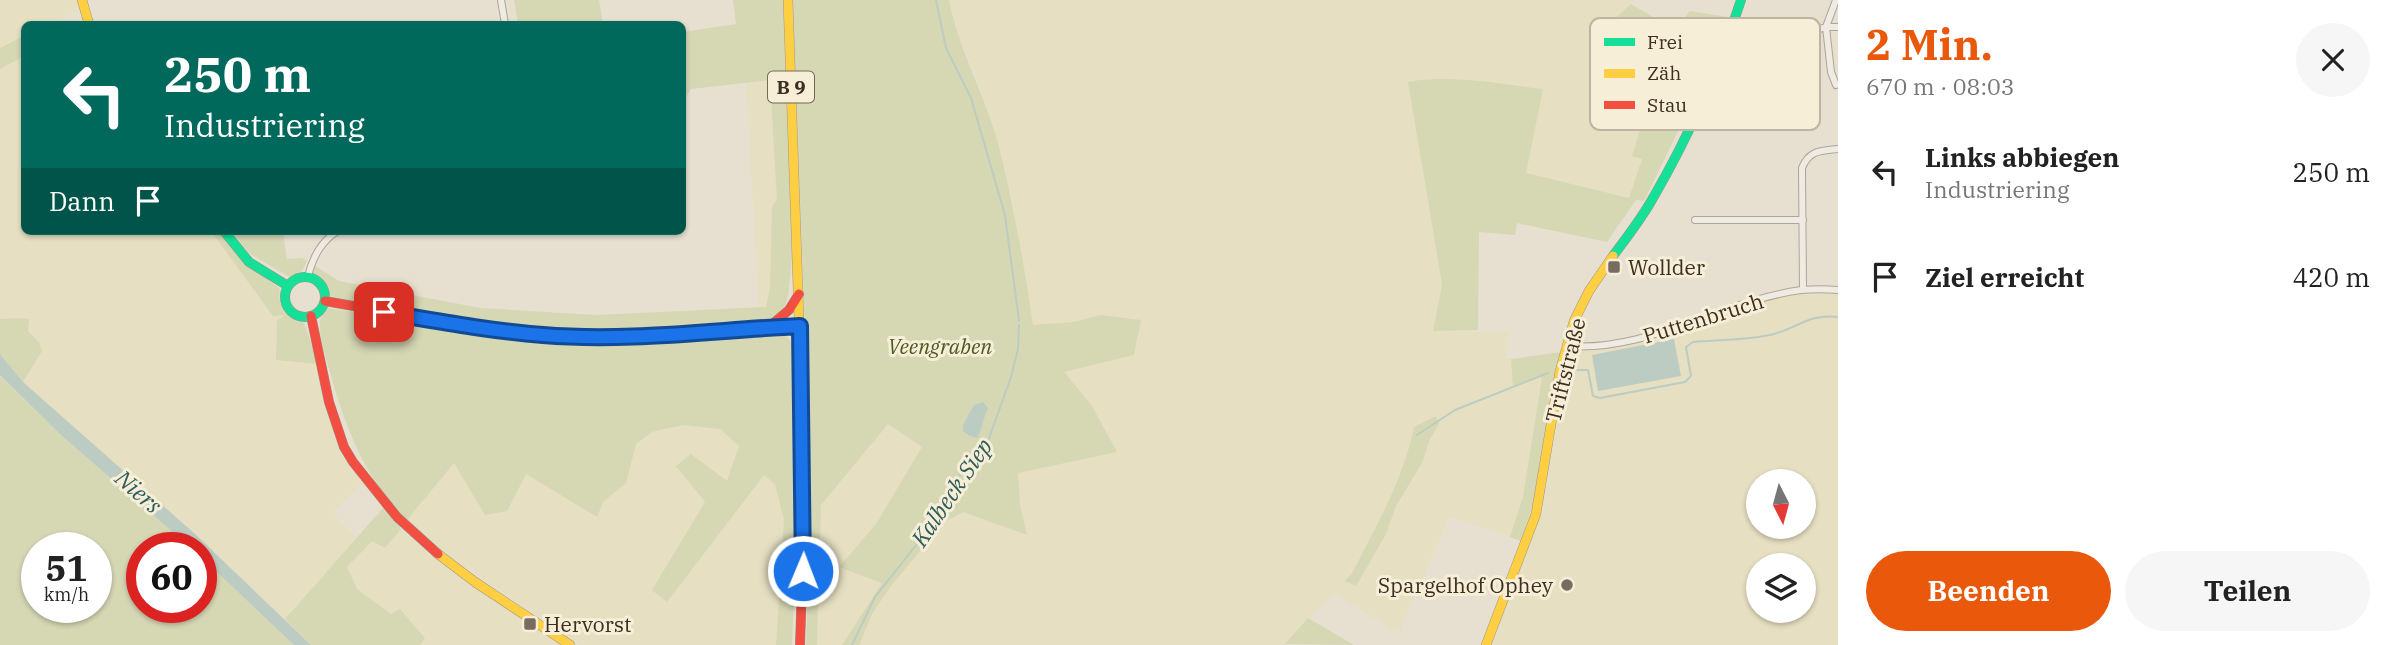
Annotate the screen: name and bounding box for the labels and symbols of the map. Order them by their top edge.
legend [1590,18,1820,130]
text: Frei [1647,30,1683,54]
text: Zäh [1647,61,1681,85]
road number: B 9 [768,72,814,102]
text: Stau [1647,93,1687,117]
place label: Wollder [1628,253,1706,281]
marker: Wollder [1606,259,1622,275]
pin [354,282,414,342]
street label: Puttenbruch [1639,286,1767,350]
street label: Triftstraße [1538,315,1592,425]
park label: Veengraben [888,332,992,360]
water label: Kalbeck Siep [903,432,998,553]
water label: Niers [109,462,169,520]
north arrow [1746,469,1816,539]
speed limit sign: 60 [126,532,217,623]
position arrow [766,534,840,608]
place label: Spargelhof Ophey [1378,571,1554,599]
marker: Spargelhof Ophey [1559,577,1575,593]
place label: Hervorst [544,610,631,638]
marker: Hervorst [522,616,538,632]

